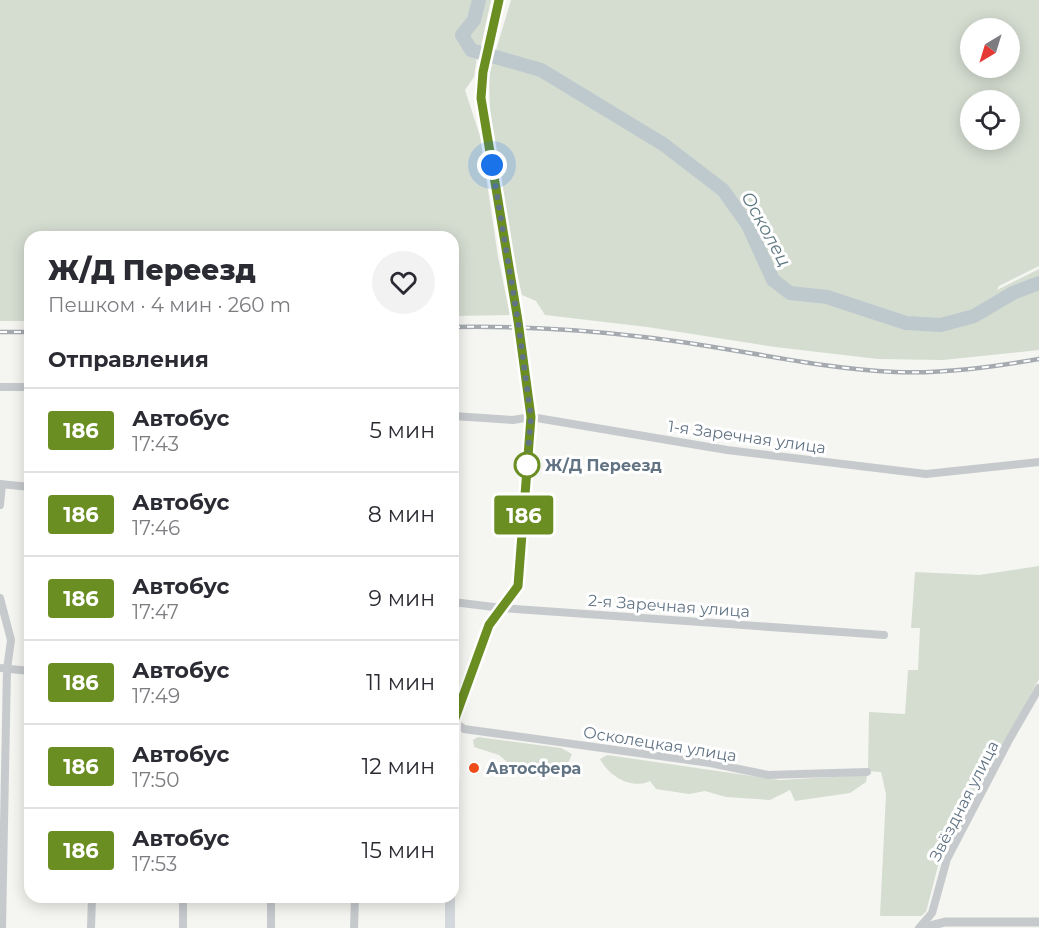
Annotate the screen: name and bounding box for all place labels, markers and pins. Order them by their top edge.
marker: Ж/Д Переезд [514,452,540,478]
place label: Ж/Д Переезд [545,456,662,475]
place label: Автосфера [486,759,581,778]
marker: Автосфера [467,761,481,775]

